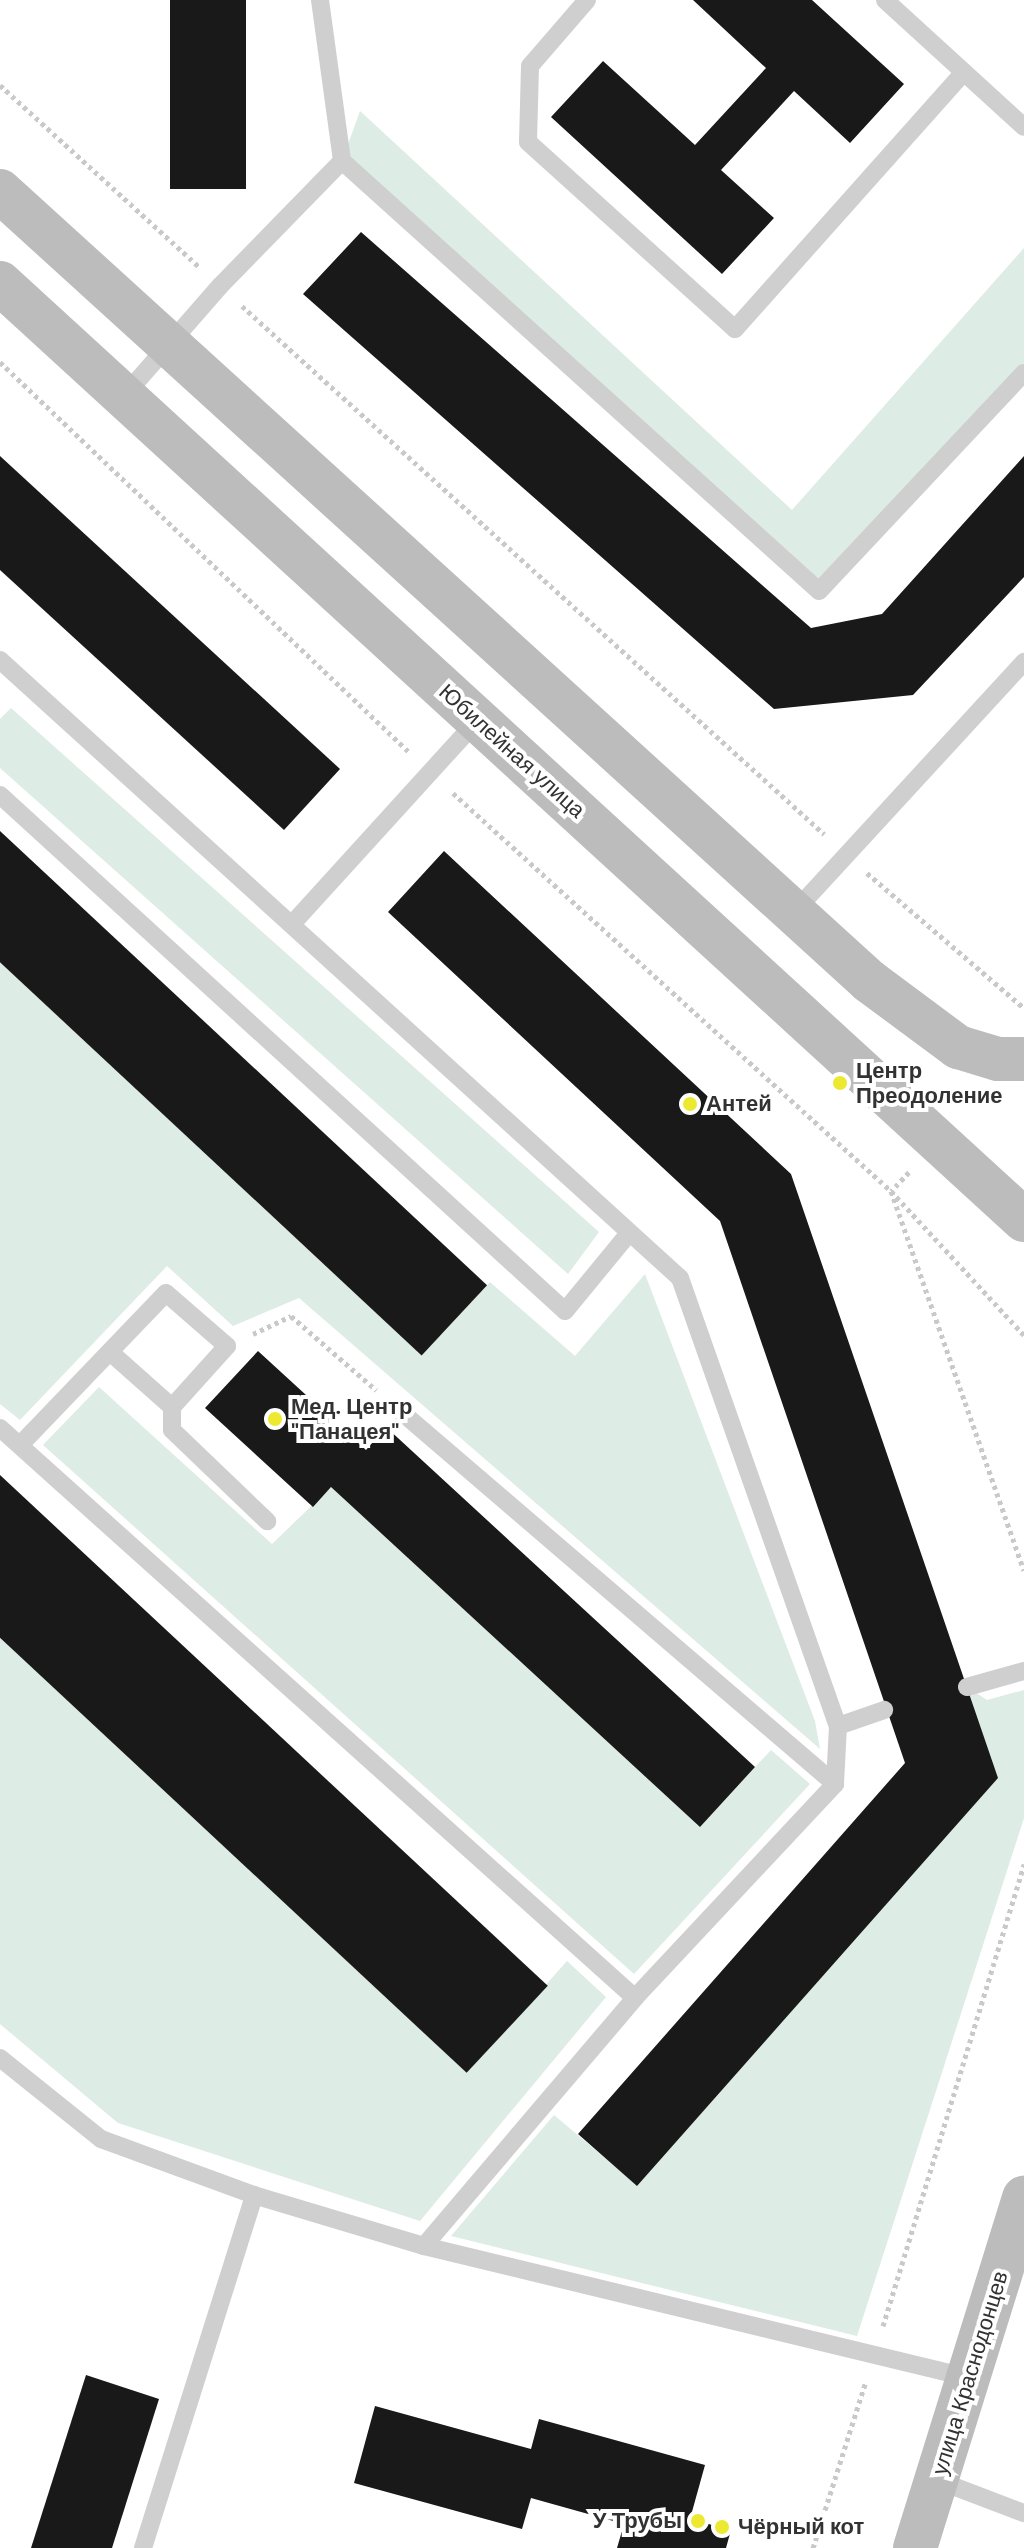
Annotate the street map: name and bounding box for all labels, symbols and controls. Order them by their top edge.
street label: Юбилейная улица [434,679,590,823]
place label: Центр Преодоление [856,1057,1002,1108]
marker: Центр Преодоление [831,1074,849,1092]
place label: Антей [706,1091,772,1117]
marker: Антей [681,1095,699,1113]
place label: Мед. Центр "Панацея" [291,1393,412,1444]
marker: Мед. Центр "Панацея" [266,1410,284,1428]
street label: улица Краснодонцев [926,2268,1014,2478]
place label: У Трубы [593,2508,682,2534]
marker: У Трубы [689,2512,707,2530]
place label: Чёрный кот [738,2514,864,2540]
marker: Чёрный кот [713,2518,731,2536]

